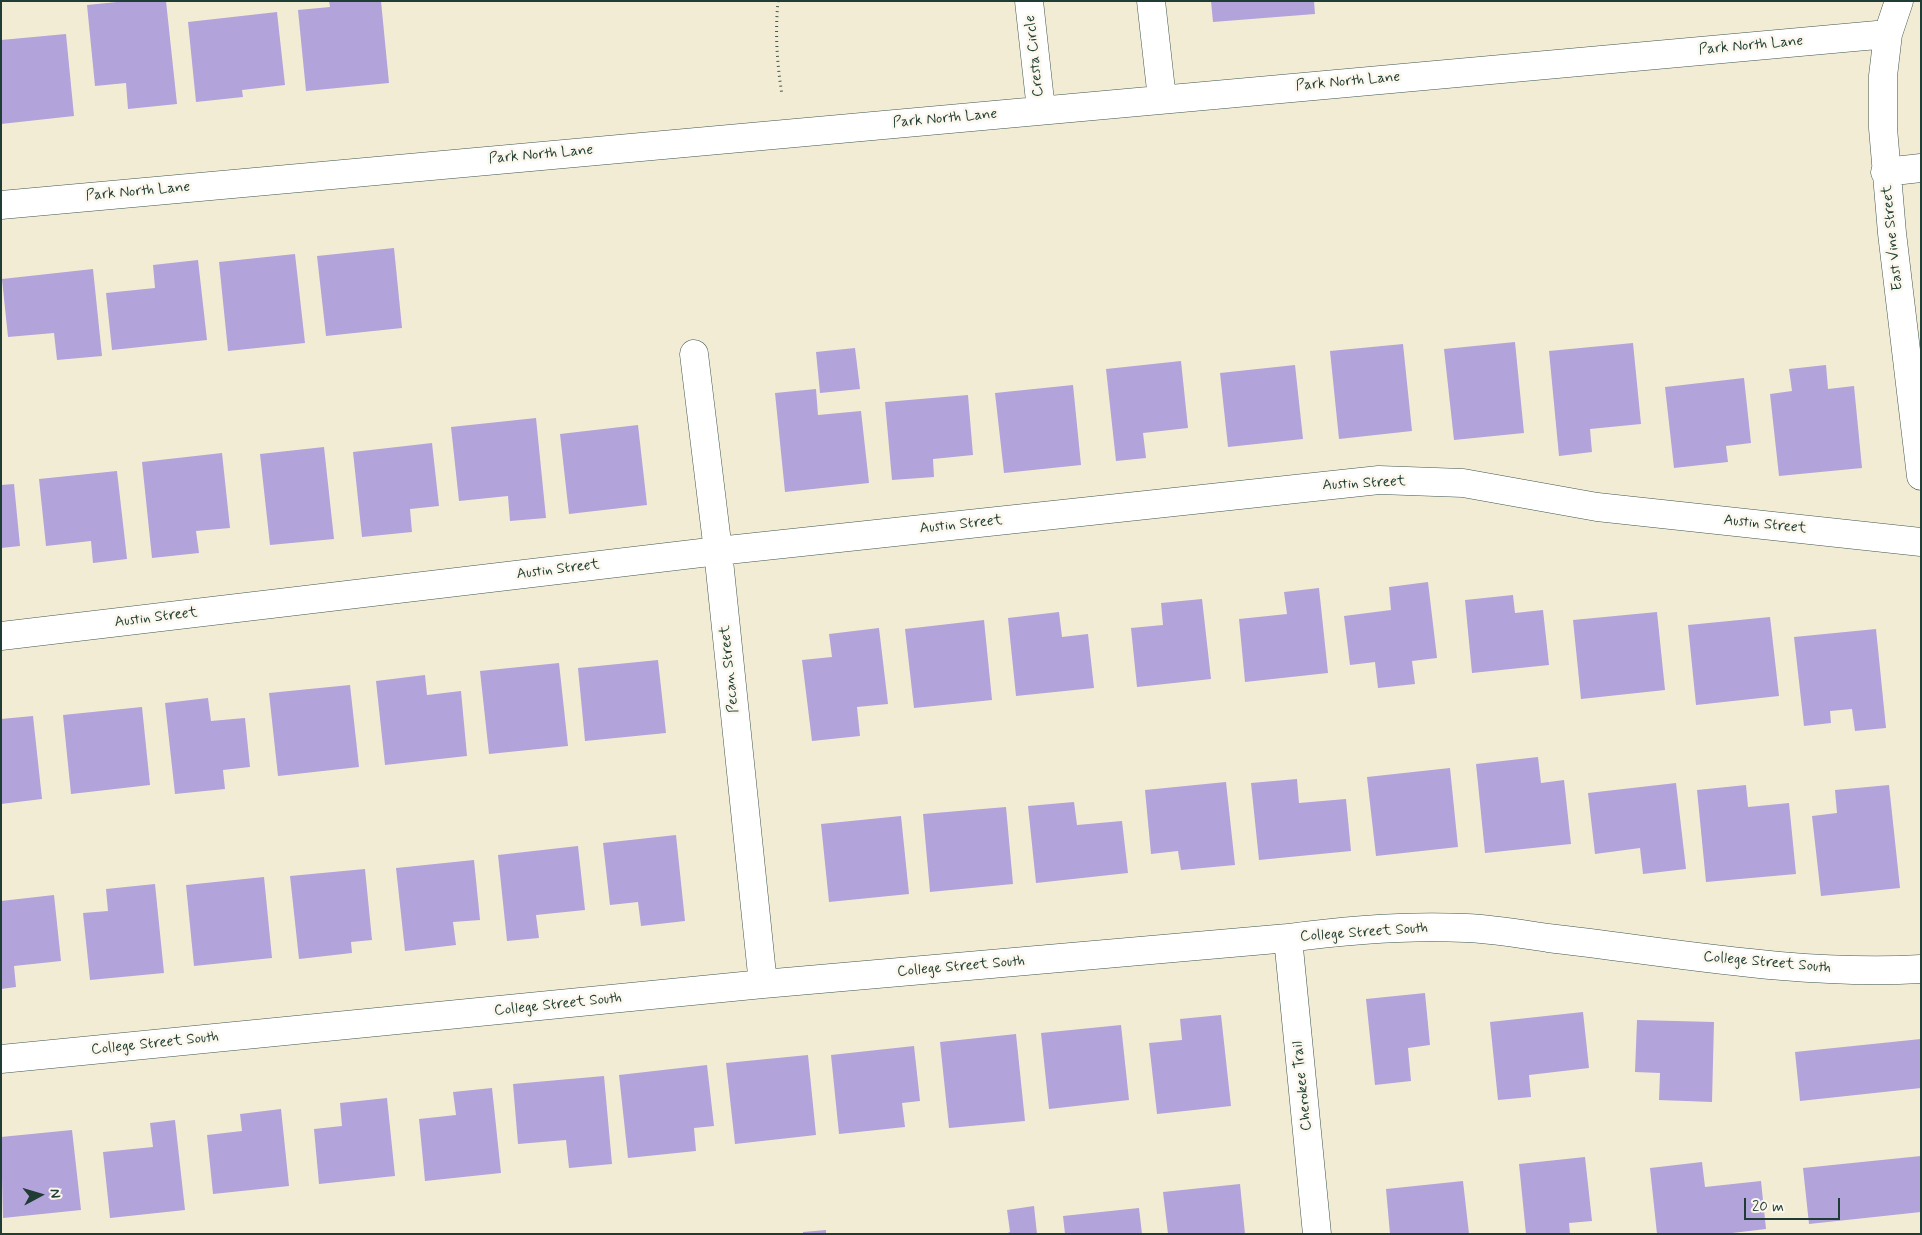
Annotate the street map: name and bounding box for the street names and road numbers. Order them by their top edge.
street label: Cresta Circle [1022,14,1048,98]
street label: Park North Lane [1698,32,1804,60]
street label: Park North Lane [1295,68,1401,96]
street label: Park North Lane [892,105,998,133]
street label: Park North Lane [488,141,594,169]
street label: Park North Lane [85,178,191,206]
street label: East Vine Street [1879,184,1907,292]
street label: Austin Street [1322,473,1406,495]
street label: Austin Street [919,512,1003,538]
street label: Austin Street [1723,512,1807,538]
street label: Austin Street [516,556,600,584]
street label: Austin Street [114,604,198,632]
street label: Pecan Street [716,624,744,714]
street label: College Street South [1299,920,1429,946]
street label: College Street South [1702,948,1832,978]
street label: College Street South [896,952,1026,982]
street label: College Street South [493,989,623,1021]
street label: College Street South [90,1028,220,1060]
street label: Cherokee Trail [1289,1040,1317,1132]

